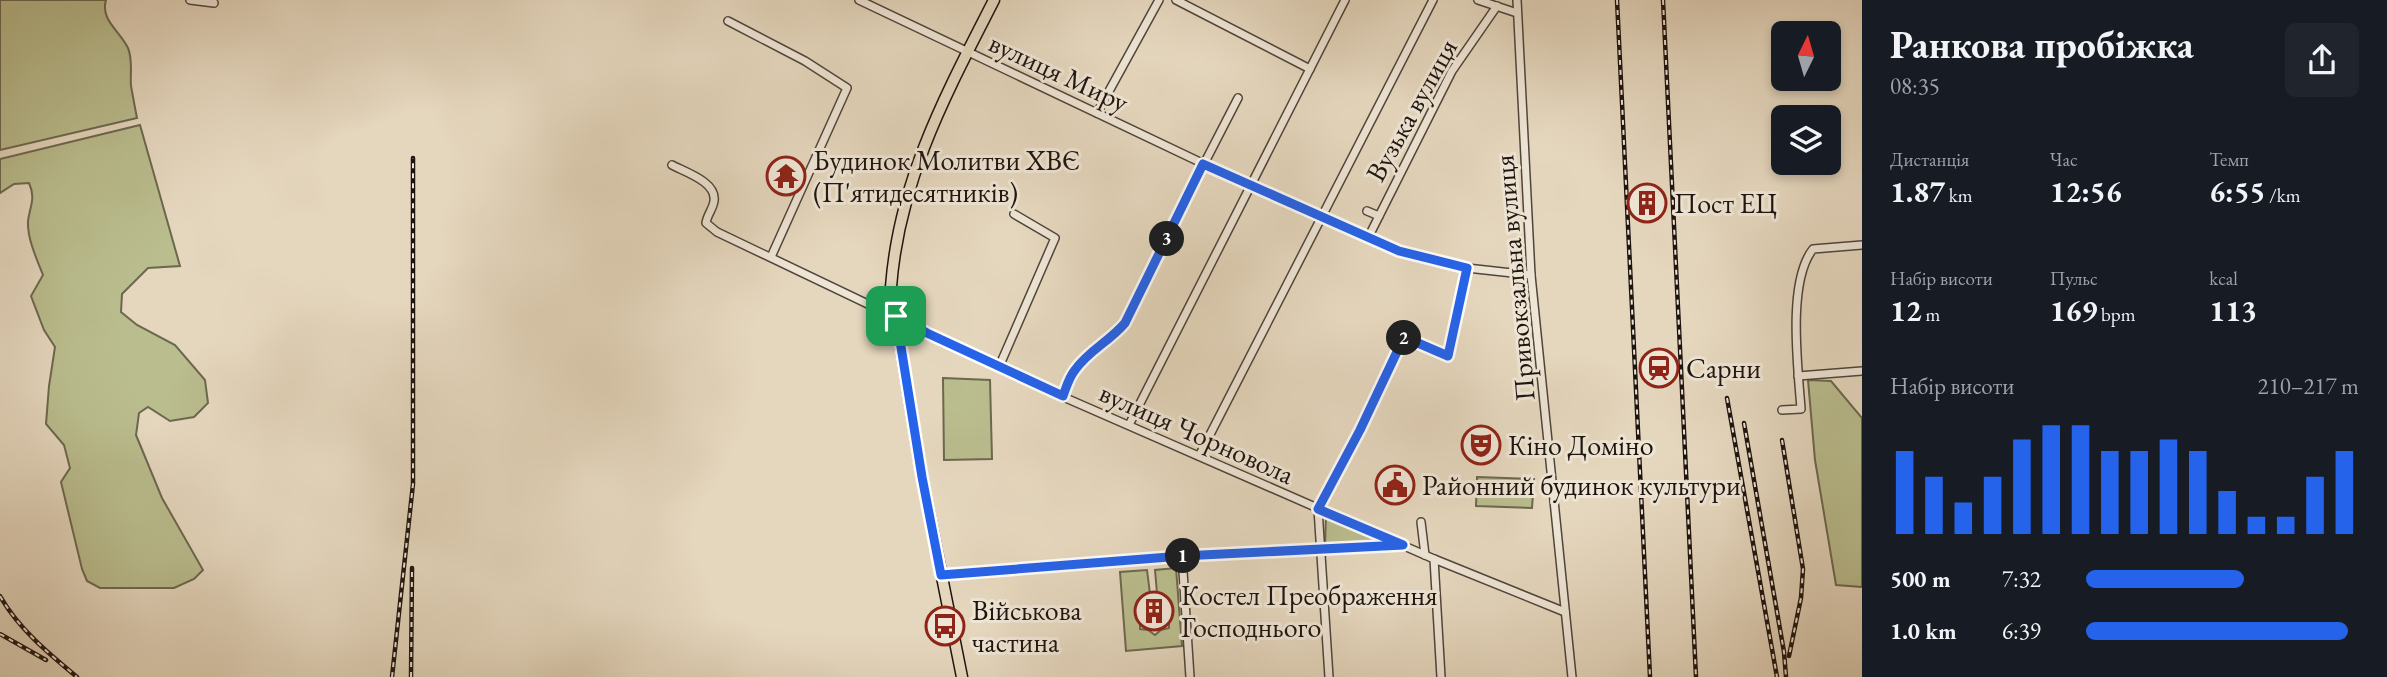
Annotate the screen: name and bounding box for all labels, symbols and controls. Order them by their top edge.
text: Ранкова пробіжка [1890,20,2194,69]
north arrow [1771,21,1841,91]
map controls [1771,21,1841,175]
button: share [2285,23,2359,97]
street label: вулиця Миру [983,24,1135,120]
street label: Вузька вулиця [1357,32,1465,188]
text: 08:35 [1890,71,1940,101]
button: layers [1771,105,1841,175]
place label: Будинок Молитви ХВЄ (П'ятидесятників) [813,142,1080,210]
text: Дистанція [1890,147,1969,172]
text: Час [2050,147,2078,172]
text: Темп [2209,147,2249,172]
street label: Привокзальна вулиця [1485,153,1543,403]
temple icon: Будинок Молитви ХВЄ (П'ятидесятників) [765,155,807,197]
text: 1.87 [1890,172,1945,211]
text: 12:56 [2050,172,2122,211]
text: 6:55 [2209,172,2265,211]
building icon: Пост ЕЦ [1626,182,1668,224]
text: km [1945,183,1973,208]
text: /km [2265,183,2300,208]
place label: Пост ЕЦ [1674,185,1777,221]
pin: 3 [1150,222,1184,256]
text: 3 [1161,226,1172,251]
text: Набір висоти [1890,266,1993,291]
text: Пульс [2050,266,2098,291]
text: kcal [2209,266,2238,291]
pin [866,286,926,346]
text: 12 [1890,291,1922,330]
text: 169 [2050,291,2097,330]
text: 113 [2209,291,2257,330]
icon: arrive [877,297,915,335]
text: m [1922,302,1940,327]
text: bpm [2097,302,2136,327]
pin: 2 [1386,320,1422,356]
text: 2 [1398,325,1409,350]
station icon: Сарни [1638,347,1680,389]
place label: Сарни [1686,350,1761,386]
text: Набір висоти [1890,371,2014,401]
text: 210–217 m [2258,371,2359,401]
street label: вулиця Чорновола [1094,374,1301,492]
theatre icon: Кіно Доміно [1460,424,1502,466]
place label: Кіно Доміно [1508,427,1654,463]
public building icon: Районний будинок культури [1374,464,1416,506]
place label: Районний будинок культури [1422,467,1741,503]
pin: 1 [1166,538,1200,574]
text: 1 [1177,543,1188,568]
text: 500 m [1890,564,1951,594]
text: 7:32 [2002,564,2041,594]
place label: Костел Преображення Господнього [1181,577,1438,645]
building icon: Костел Преображення Господнього [1133,590,1175,632]
place label: Військова частина [972,592,1083,660]
bus stop icon: Військова частина [924,605,966,647]
text: 1.0 km [1890,616,1957,646]
text: 6:39 [2002,616,2041,646]

